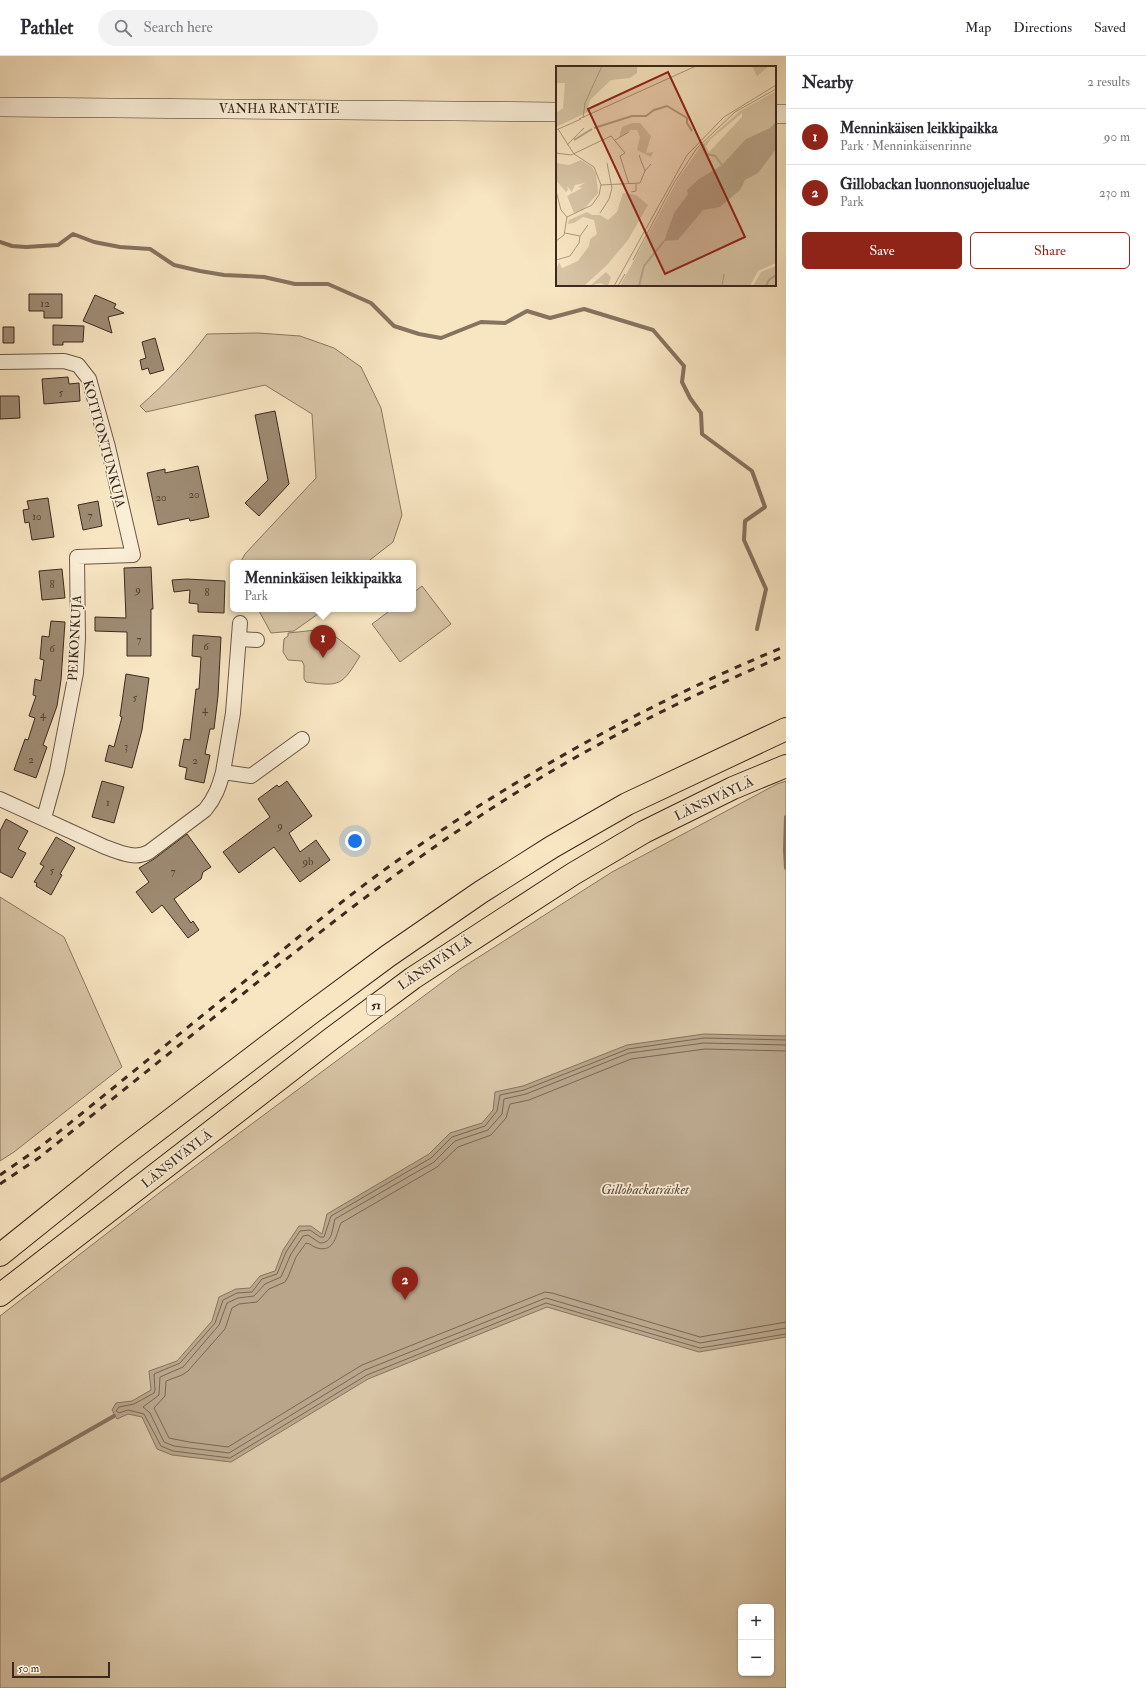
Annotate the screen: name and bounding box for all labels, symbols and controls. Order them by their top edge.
search box [98,10,378,46]
text: Pathlet [20,16,74,40]
icon: search [112,17,134,39]
text: Search here [144,18,213,37]
text: Map [965,19,991,36]
text: Directions [1013,19,1072,36]
text: Saved [1094,19,1126,36]
inset map [556,66,776,286]
text: Nearby [802,72,853,93]
text: 2 results [1087,74,1130,90]
street label: VANHA RANTATIE [219,101,339,117]
text: Menninkäisen leikkipaikka [840,119,998,138]
text: 1 [813,129,817,145]
text: 90 m [1104,129,1130,145]
text: Park · Menninkäisenrinne [840,138,972,154]
text: Gillobackan luonnonsuojelualue [840,175,1030,194]
text: 2 [812,185,818,201]
text: 230 m [1099,185,1130,201]
text: Park [840,194,864,210]
button: Save [802,232,962,269]
button: Share [970,232,1130,269]
house number: 12 [40,297,50,310]
street label: KOTITONTUNKUJA [79,378,129,510]
house number: 5 [59,386,64,399]
house number: 20 [188,488,200,501]
house number: 20 [155,491,167,504]
house number: 7 [87,509,93,522]
house number: 10 [32,510,42,523]
popup [230,560,416,612]
text: Menninkäisen leikkipaikka [244,569,402,588]
house number: 8 [49,578,55,591]
house number: 9 [134,583,141,596]
house number: 8 [204,586,210,599]
text: Park [244,588,268,604]
street label: PEIKONKUJA [65,594,85,681]
pin: 1 [310,625,336,658]
house number: 7 [136,633,142,646]
house number: 6 [203,640,210,653]
house number: 6 [49,642,56,655]
house number: 5 [133,691,138,704]
house number: 4 [202,703,209,716]
house number: 4 [40,708,47,721]
house number: 3 [124,740,128,753]
house number: 2 [28,753,34,766]
house number: 2 [192,754,198,767]
street label: LÄNSIVÄYLÄ [672,773,757,824]
house number: 1 [106,796,110,809]
house number: 9 [276,819,283,832]
your location [345,831,365,851]
house number: 9b [301,855,314,868]
house number: 5 [50,864,55,877]
house number: 7 [170,865,176,878]
street label: LÄNSIVÄYLÄ [395,932,475,994]
road number: 51 [367,995,385,1015]
street label: LÄNSIVÄYLÄ [138,1126,216,1192]
water label: Gillobackaträsket [601,1181,690,1198]
pin: 2 [392,1267,418,1300]
map controls [738,1604,774,1676]
button: + [738,1604,774,1640]
button: − [738,1640,774,1676]
scale bar [12,1660,110,1679]
text: 50 m [18,1662,39,1675]

